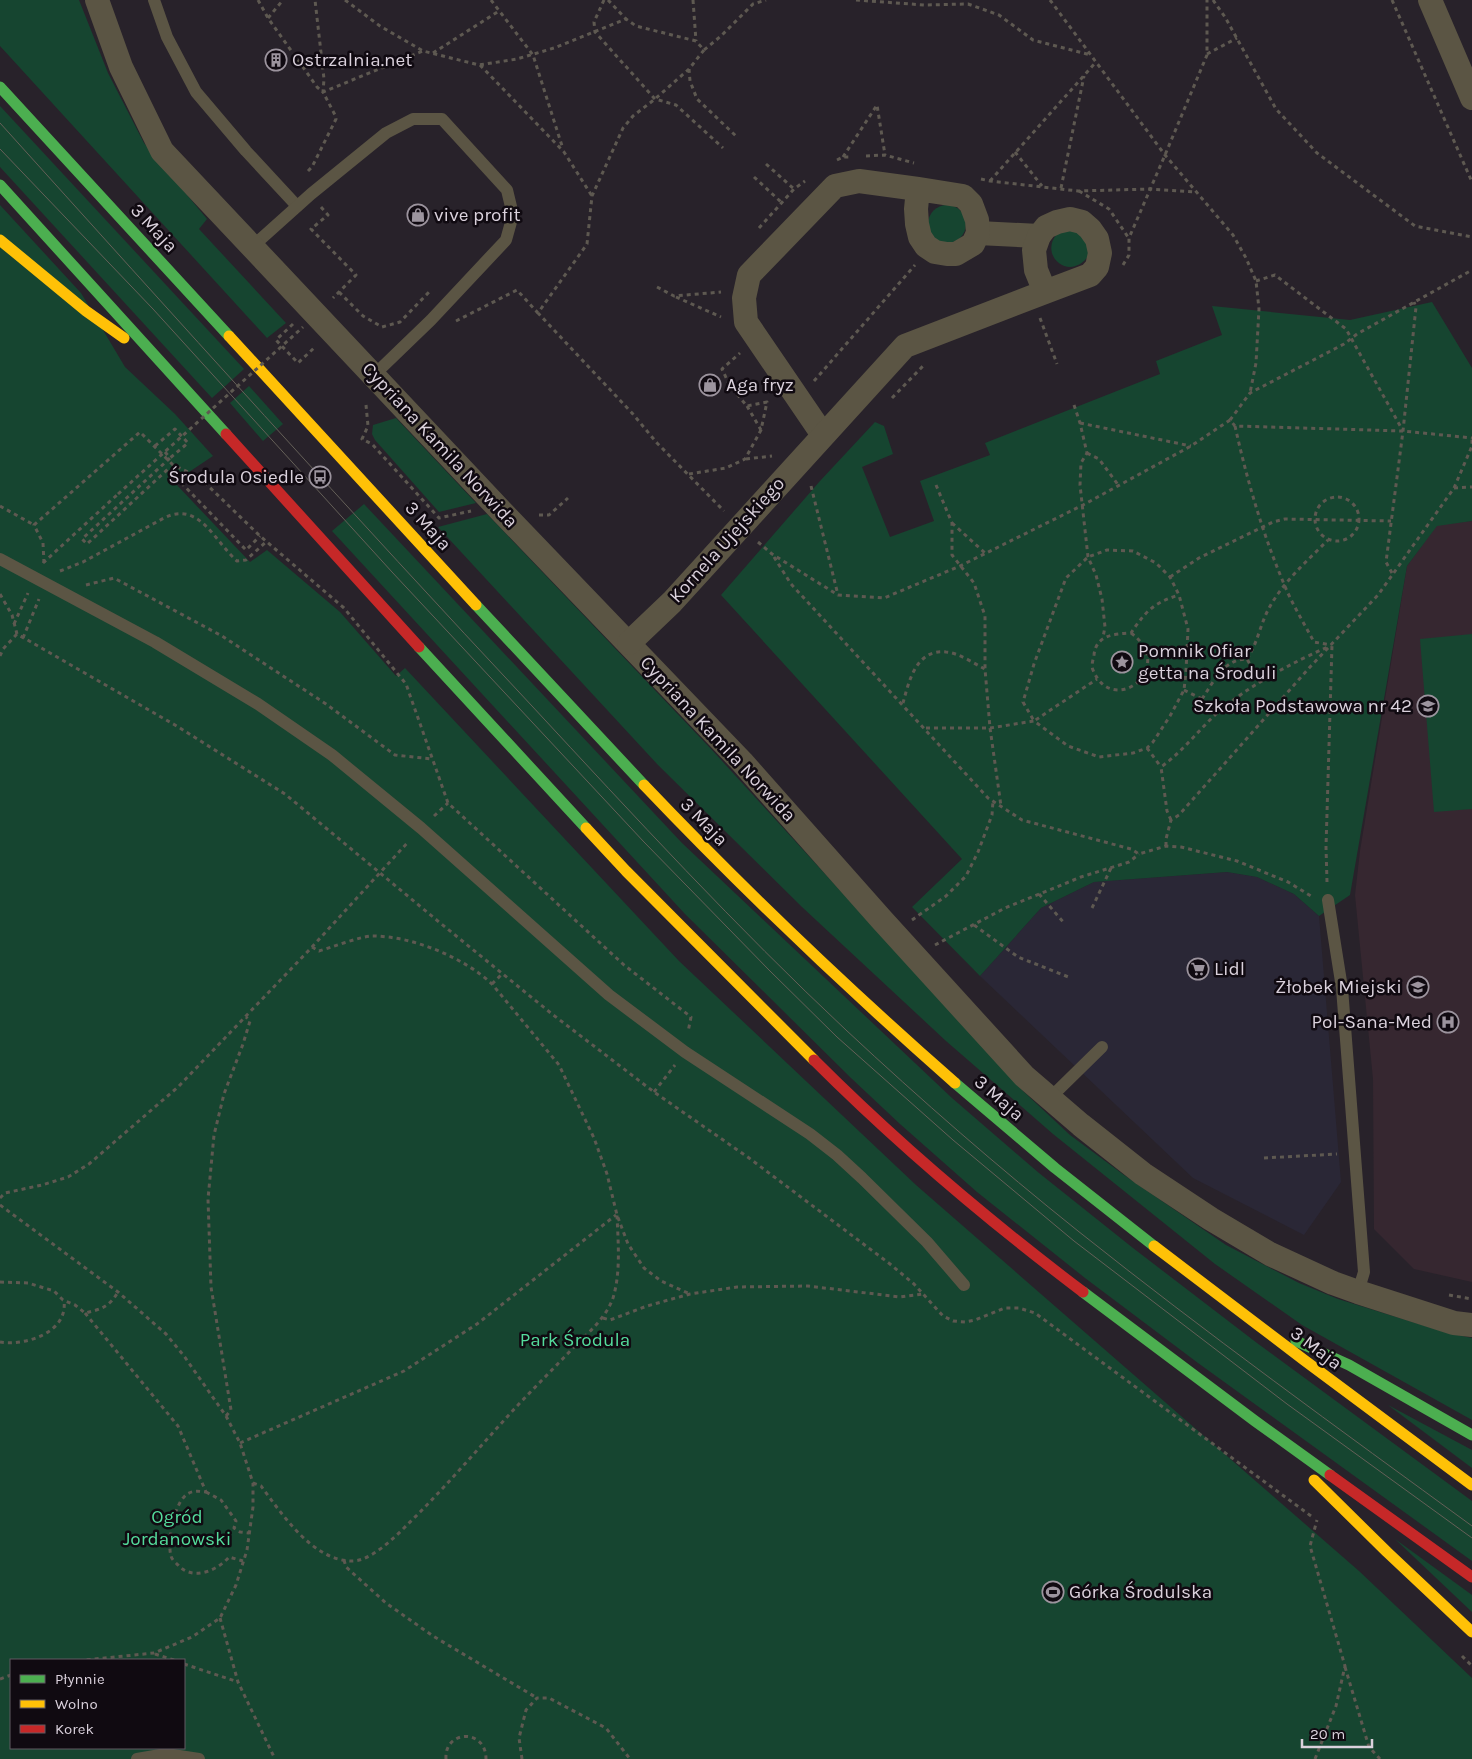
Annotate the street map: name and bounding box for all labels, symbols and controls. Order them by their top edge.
building icon: Ostrzalnia.net [264,48,288,72]
place label: Ostrzalnia.net [292,49,412,71]
street label: 3 Maja [126,199,182,257]
shop icon: vive profit [406,203,430,227]
place label: vive profit [434,204,521,226]
street label: Cypriana Kamila Norwida [358,358,522,532]
shop icon: Aga fryz [698,373,722,397]
place label: Aga fryz [726,374,794,396]
place label: Środula Osiedle [168,465,304,488]
bus stop icon: Środula Osiedle [308,465,332,489]
street label: Kornela Ujejskiego [665,473,789,607]
street label: 3 Maja [400,497,456,555]
place label: Pomnik Ofiar getta na Środuli [1138,640,1277,684]
place icon: Pomnik Ofiar getta na Środuli [1110,650,1134,674]
street label: Cypriana Kamila Norwida [636,652,800,826]
school or university icon: Szkoła Podstawowa nr 42 [1416,694,1440,718]
place label: Szkoła Podstawowa nr 42 [1193,695,1412,717]
street label: 3 Maja [676,793,732,851]
supermarket icon: Lidl [1186,957,1210,981]
place label: Lidl [1214,958,1245,980]
school or university icon: Żłobek Miejski [1406,975,1430,999]
place label: Żłobek Miejski [1275,976,1402,998]
hospital icon: Pol-Sana-Med [1436,1010,1460,1034]
place label: Pol-Sana-Med [1312,1011,1432,1033]
street label: 3 Maja [970,1070,1028,1126]
street label: 3 Maja [1286,1322,1346,1374]
park label: Park Środula [520,1328,630,1351]
park label: Ogród Jordanowski [123,1506,231,1550]
sports icon: Górka Środulska [1041,1580,1065,1604]
place label: Górka Środulska [1069,1580,1212,1603]
legend [10,1659,185,1749]
text: Płynnie [55,1670,105,1688]
text: Wolno [55,1695,98,1713]
scale bar [1302,1716,1372,1748]
text: Korek [55,1720,94,1738]
text: 20 m [1310,1725,1345,1743]

